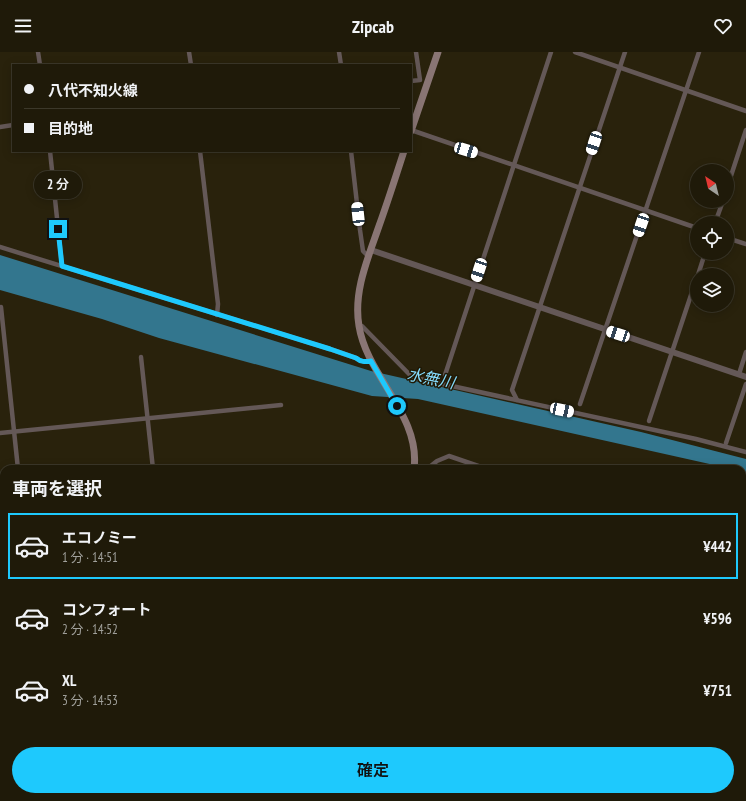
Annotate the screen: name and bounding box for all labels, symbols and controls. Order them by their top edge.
icon: menu [12,15,34,37]
text: Zipcab [352,15,394,38]
icon: heart [712,15,734,37]
text: 八代不知火線 [48,81,138,100]
text: 目的地 [48,119,93,138]
car [585,130,603,156]
car [453,141,479,159]
north arrow [690,164,734,208]
map controls [690,164,734,312]
callout: 2 分 [34,171,82,199]
text: 2 分 [47,176,69,193]
car [351,201,365,227]
car [631,212,651,238]
button: locate [690,216,734,260]
route end [49,220,67,238]
car [470,257,488,283]
button: layers [690,268,734,312]
car [605,325,631,343]
water label: 水無川 [406,364,458,393]
route start [388,397,406,415]
car [549,402,575,418]
text: 車両を選択 [12,477,102,500]
icon: car [14,528,50,564]
text: エコノミー [62,528,137,547]
text: ¥442 [703,537,732,556]
text: 1 分 · 14:51 [62,549,118,566]
icon: car [14,600,50,636]
text: コンフォート [62,600,152,619]
text: ¥596 [703,609,732,628]
text: 2 分 · 14:52 [62,621,118,638]
text: XL [62,671,76,690]
icon: car [14,672,50,708]
text: ¥751 [703,681,732,700]
text: 3 分 · 14:53 [62,692,118,709]
button: 確定 [12,747,734,793]

